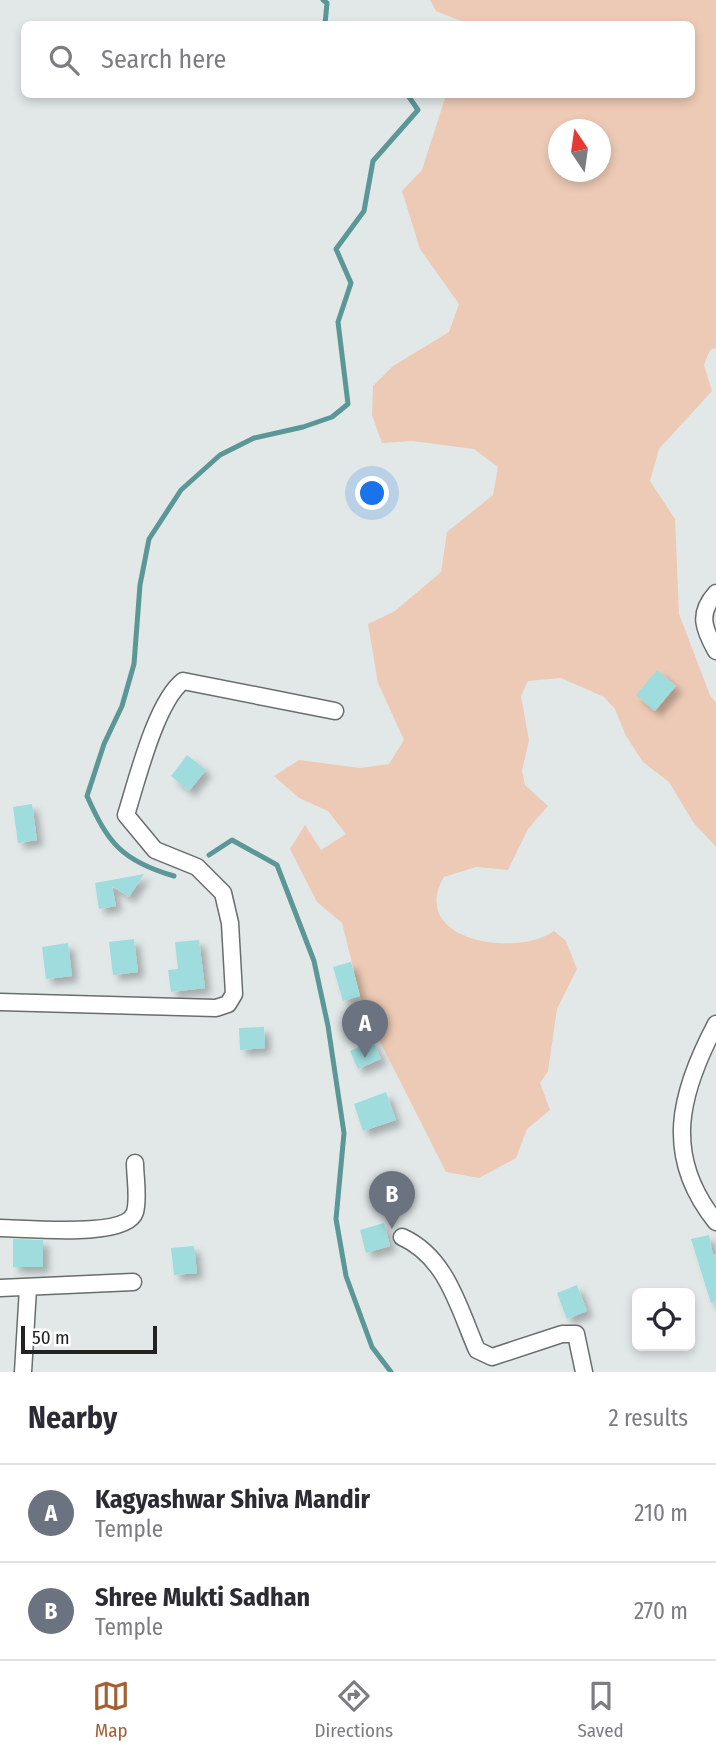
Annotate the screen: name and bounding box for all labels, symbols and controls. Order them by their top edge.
search box [21,21,695,98]
icon: search [45,41,83,79]
text: Search here [101,44,226,75]
north arrow [548,119,611,182]
your location [355,476,389,510]
pin: A [342,1000,388,1058]
pin: B [369,1171,415,1229]
map controls [632,1288,695,1351]
button: locate [632,1288,695,1351]
scale bar [21,1323,158,1355]
text: 50 m [32,1326,70,1349]
text: Nearby [28,1400,117,1436]
text: 2 results [608,1404,688,1432]
text: Kagyashwar Shiva Mandir [95,1484,370,1515]
text: A [45,1499,57,1527]
text: 210 m [634,1499,688,1527]
text: Temple [95,1515,163,1543]
text: Shree Mukti Sadhan [95,1582,310,1613]
text: B [45,1597,57,1625]
text: 270 m [634,1597,688,1625]
text: Temple [95,1613,163,1641]
tab: Map [92,1677,130,1742]
tab: Directions [314,1677,393,1742]
tab: Saved [577,1677,624,1742]

